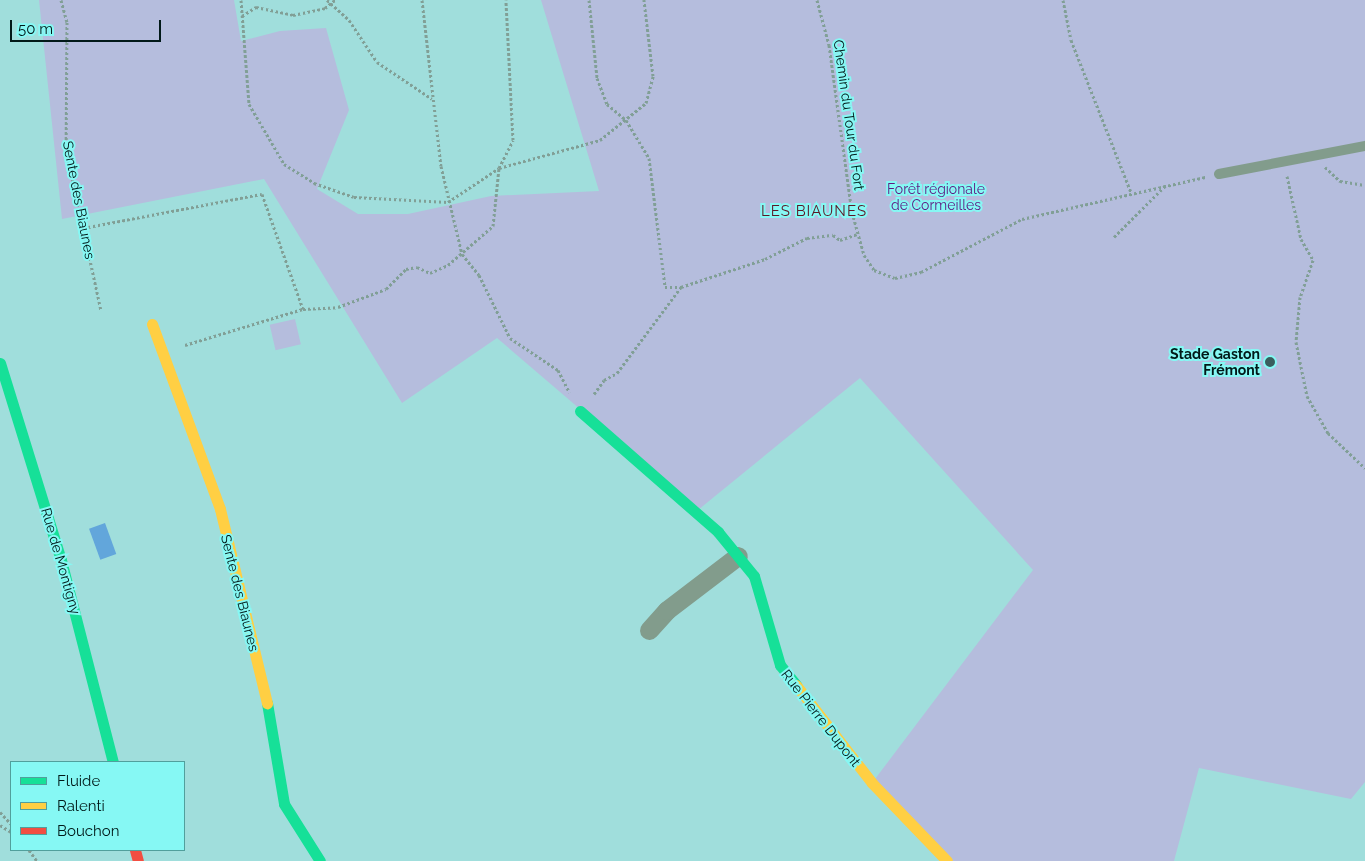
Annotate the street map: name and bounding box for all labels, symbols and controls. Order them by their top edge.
scale bar [12,10,164,42]
text: 50 m [18,20,53,38]
street label: Chemin du Tour du Fort [830,38,868,192]
street label: Sente des Biaunes [59,140,99,260]
park label: Forêt régionale de Cormeilles [887,181,985,213]
district label: LES BIAUNES [760,203,868,221]
place label: Stade Gaston Frémont [1170,346,1260,378]
marker: Stade Gaston Frémont [1264,356,1276,368]
street label: Rue de Montigny [38,506,84,616]
street label: Sente des Biaunes [217,533,263,653]
street label: Rue Pierre Dupont [778,666,864,770]
legend [10,761,185,851]
text: Fluide [57,772,100,790]
text: Ralenti [57,797,105,815]
text: Bouchon [57,822,119,840]

